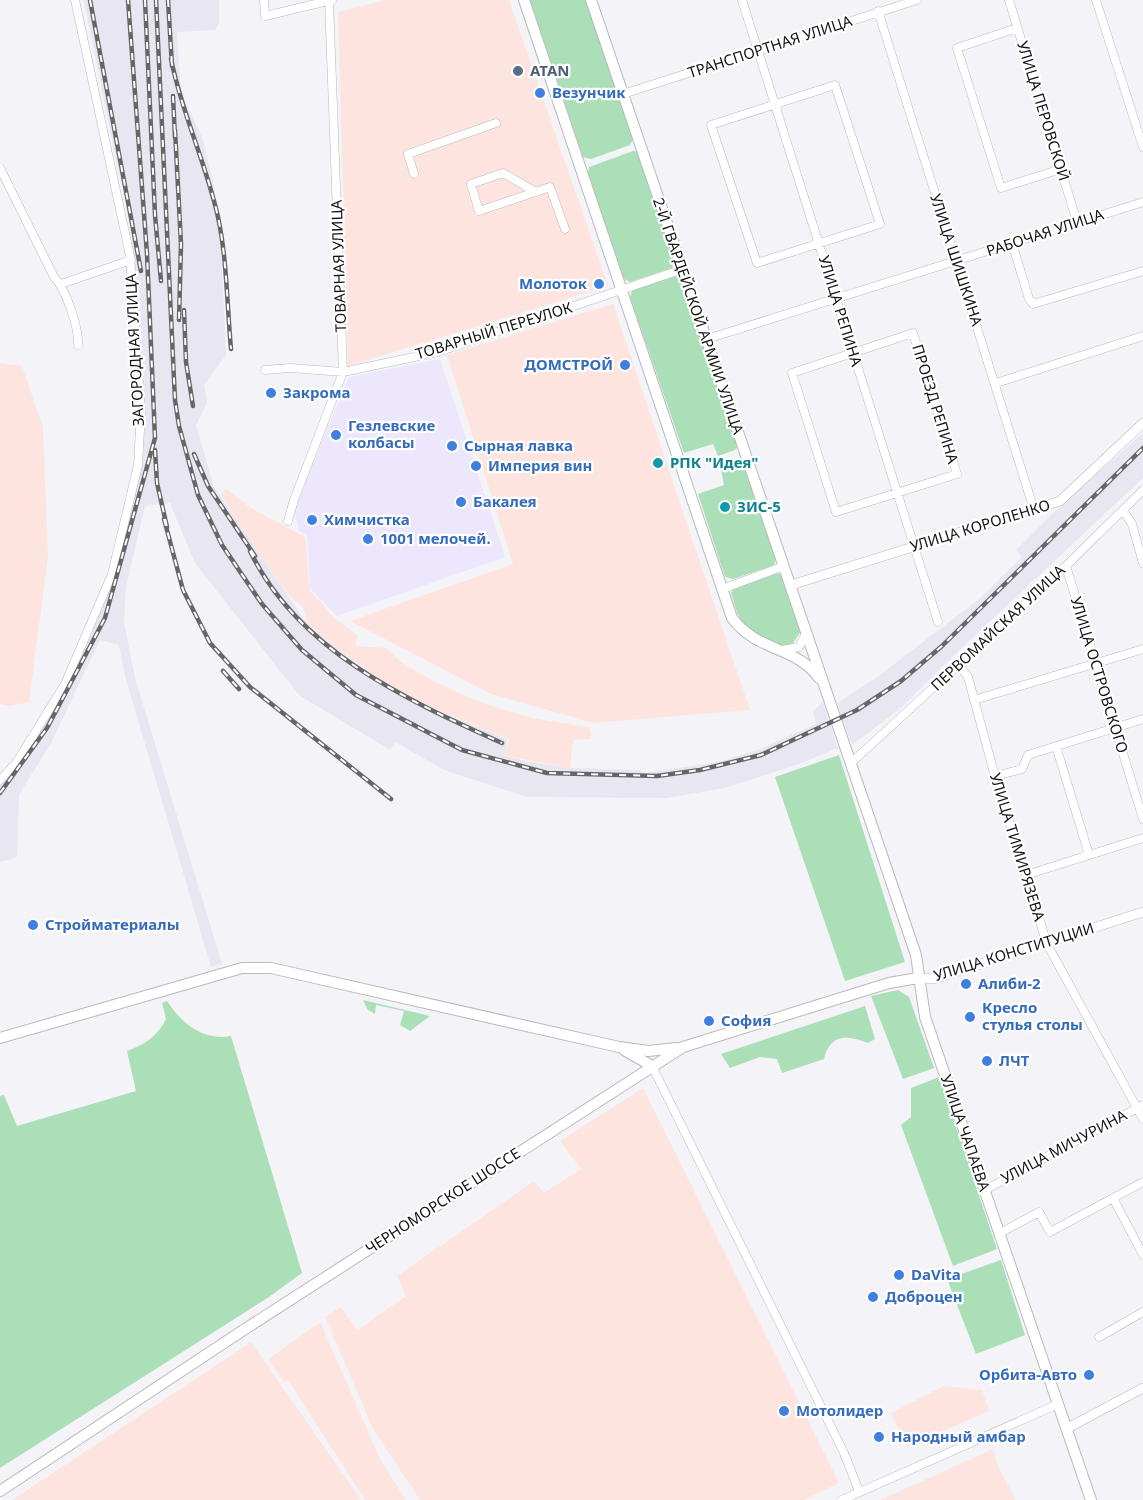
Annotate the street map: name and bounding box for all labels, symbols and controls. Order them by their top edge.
street label: ТРАНСПОРТНАЯ УЛИЦА [685,10,855,82]
street label: УЛИЦА ПЕРОВСКОЙ [1013,38,1075,183]
place label: ATAN [530,60,570,80]
marker: ATAN [511,64,525,78]
place label: Везунчик [552,82,626,102]
marker: Везунчик [533,86,547,100]
street label: УЛИЦА ШИШКИНА [926,191,988,329]
street label: 2-Й ГВАРДЕЙСКОЙ АРМИИ УЛИЦА [649,195,749,437]
street label: ТОВАРНАЯ УЛИЦА [326,199,350,333]
street label: РАБОЧАЯ УЛИЦА [984,204,1106,260]
street label: УЛИЦА РЕПИНА [815,253,867,369]
street label: ЗАГОРОДНАЯ УЛИЦА [120,273,148,427]
place label: Молоток [519,273,588,293]
marker: Молоток [592,277,606,291]
street label: ТОВАРНЫЙ ПЕРЕУЛОК [413,296,575,363]
street label: ПРОЕЗД РЕПИНА [908,342,964,466]
place label: ДОМСТРОЙ [524,354,613,374]
marker: ДОМСТРОЙ [618,358,632,372]
place label: Закрома [283,382,350,402]
marker: Закрома [264,386,278,400]
place label: Гезлевские колбасы [348,415,436,452]
marker: Гезлевские колбасы [329,428,343,442]
place label: Сырная лавка [464,435,573,455]
marker: Сырная лавка [445,439,459,453]
place label: РПК "Идея" [670,452,759,472]
place label: Империя вин [488,455,592,475]
marker: РПК "Идея" [651,456,665,470]
marker: Империя вин [469,459,483,473]
place label: Бакалея [473,491,537,511]
street label: УЛИЦА КОРОЛЕНКО [907,494,1052,556]
marker: Бакалея [454,495,468,509]
place label: ЗИС-5 [737,496,781,516]
marker: ЗИС-5 [718,500,732,514]
place label: Химчистка [324,509,410,529]
marker: Химчистка [305,513,319,527]
place label: 1001 мелочей. [380,528,491,548]
marker: 1001 мелочей. [361,532,375,546]
street label: ПЕРВОМАЙСКАЯ УЛИЦА [926,559,1069,695]
street label: УЛИЦА ОСТРОВСКОГО [1067,594,1133,755]
street label: УЛИЦА ТИМИРЯЗЕВА [986,770,1050,924]
place label: Стройматериалы [45,914,179,934]
street label: УЛИЦА КОНСТИТУЦИИ [931,917,1096,985]
marker: Стройматериалы [26,918,40,932]
place label: Алиби-2 [978,973,1041,993]
marker: Алиби-2 [959,977,973,991]
place label: Кресло стулья столы [982,997,1083,1034]
place label: София [721,1010,771,1030]
marker: Кресло стулья столы [963,1010,977,1024]
marker: София [702,1014,716,1028]
place label: ЛЧТ [999,1050,1030,1070]
marker: ЛЧТ [980,1054,994,1068]
street label: УЛИЦА ЧАПАЕВА [937,1072,995,1194]
street label: УЛИЦА МИЧУРИНА [997,1104,1130,1188]
street label: ЧЕРНОМОРСКОЕ ШОССЕ [361,1143,524,1258]
place label: DaVita [911,1264,961,1284]
marker: DaVita [892,1268,906,1282]
place label: Доброцен [885,1286,963,1306]
marker: Доброцен [866,1290,880,1304]
place label: Орбита-Авто [979,1364,1077,1384]
marker: Орбита-Авто [1082,1368,1096,1382]
place label: Мотолидер [796,1400,883,1420]
marker: Мотолидер [777,1404,791,1418]
place label: Народный амбар [891,1426,1026,1446]
marker: Народный амбар [872,1430,886,1444]

